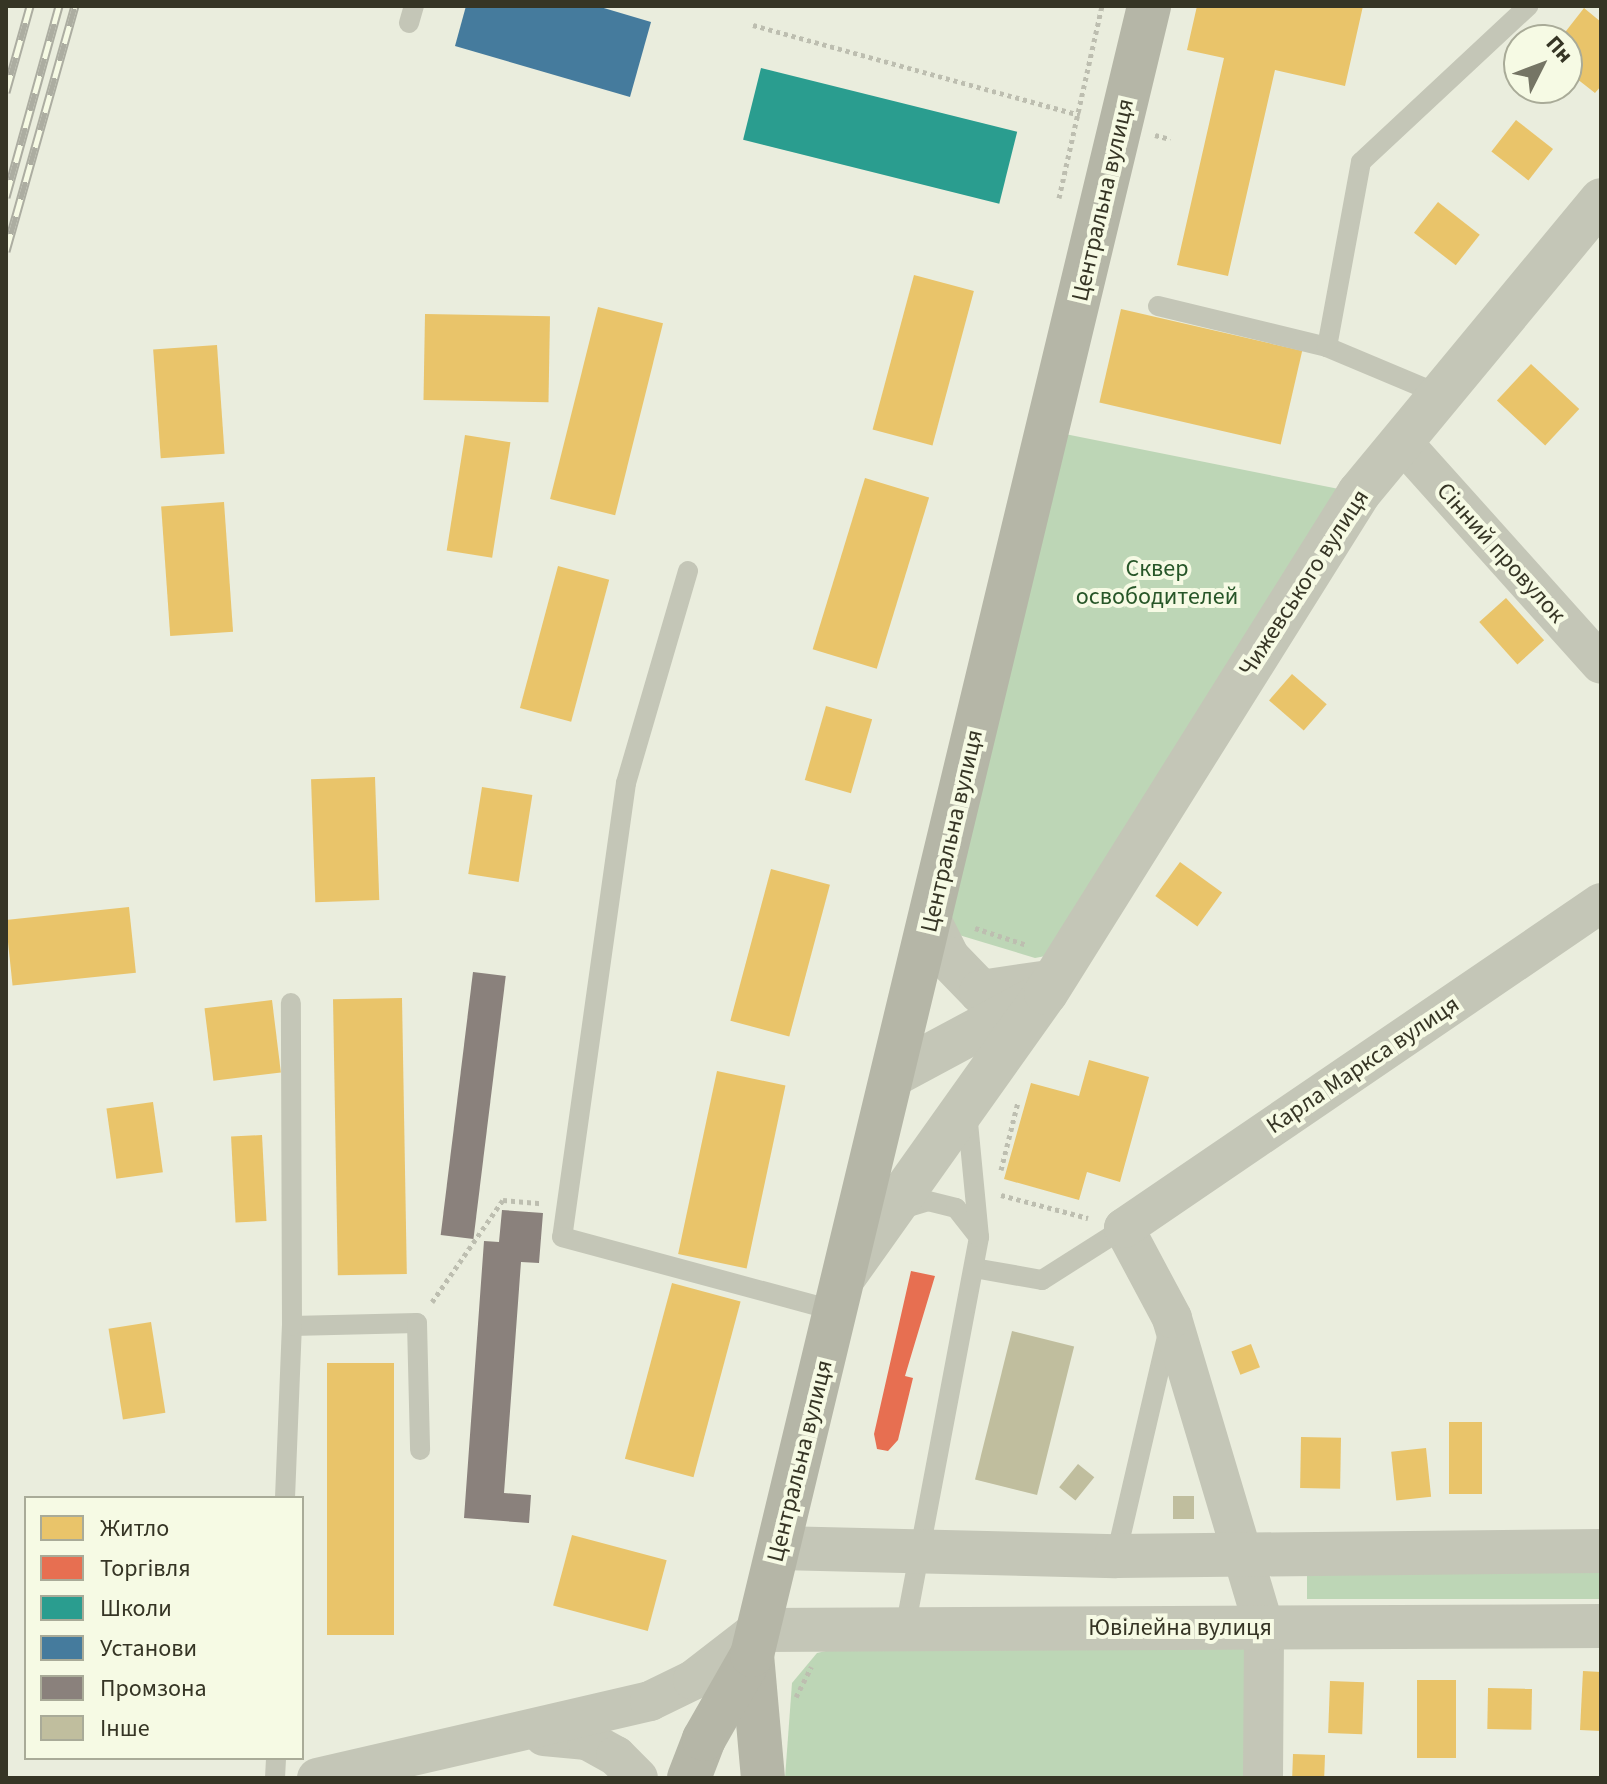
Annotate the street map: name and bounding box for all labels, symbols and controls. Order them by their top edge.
north arrow [1503,24,1583,104]
text: Пн [1538,28,1580,70]
street label: Центральна вулиця [1066,96,1140,304]
street label: Сінний провулок [1430,477,1572,629]
street label: Чижевського вулиця [1233,484,1375,682]
park label: Сквер освободителей [1076,555,1238,611]
street label: Центральна вулиця [915,727,989,935]
street label: Карла Маркса вулиця [1261,990,1465,1140]
street label: Центральна вулиця [761,1357,839,1565]
legend [24,1496,304,1760]
text: Житло [100,1511,169,1546]
text: Торгівля [100,1551,191,1586]
text: Школи [100,1591,172,1626]
street label: Ювілейна вулиця [1088,1614,1272,1642]
text: Установи [100,1631,197,1666]
text: Промзона [100,1671,207,1706]
text: Інше [100,1711,150,1746]

